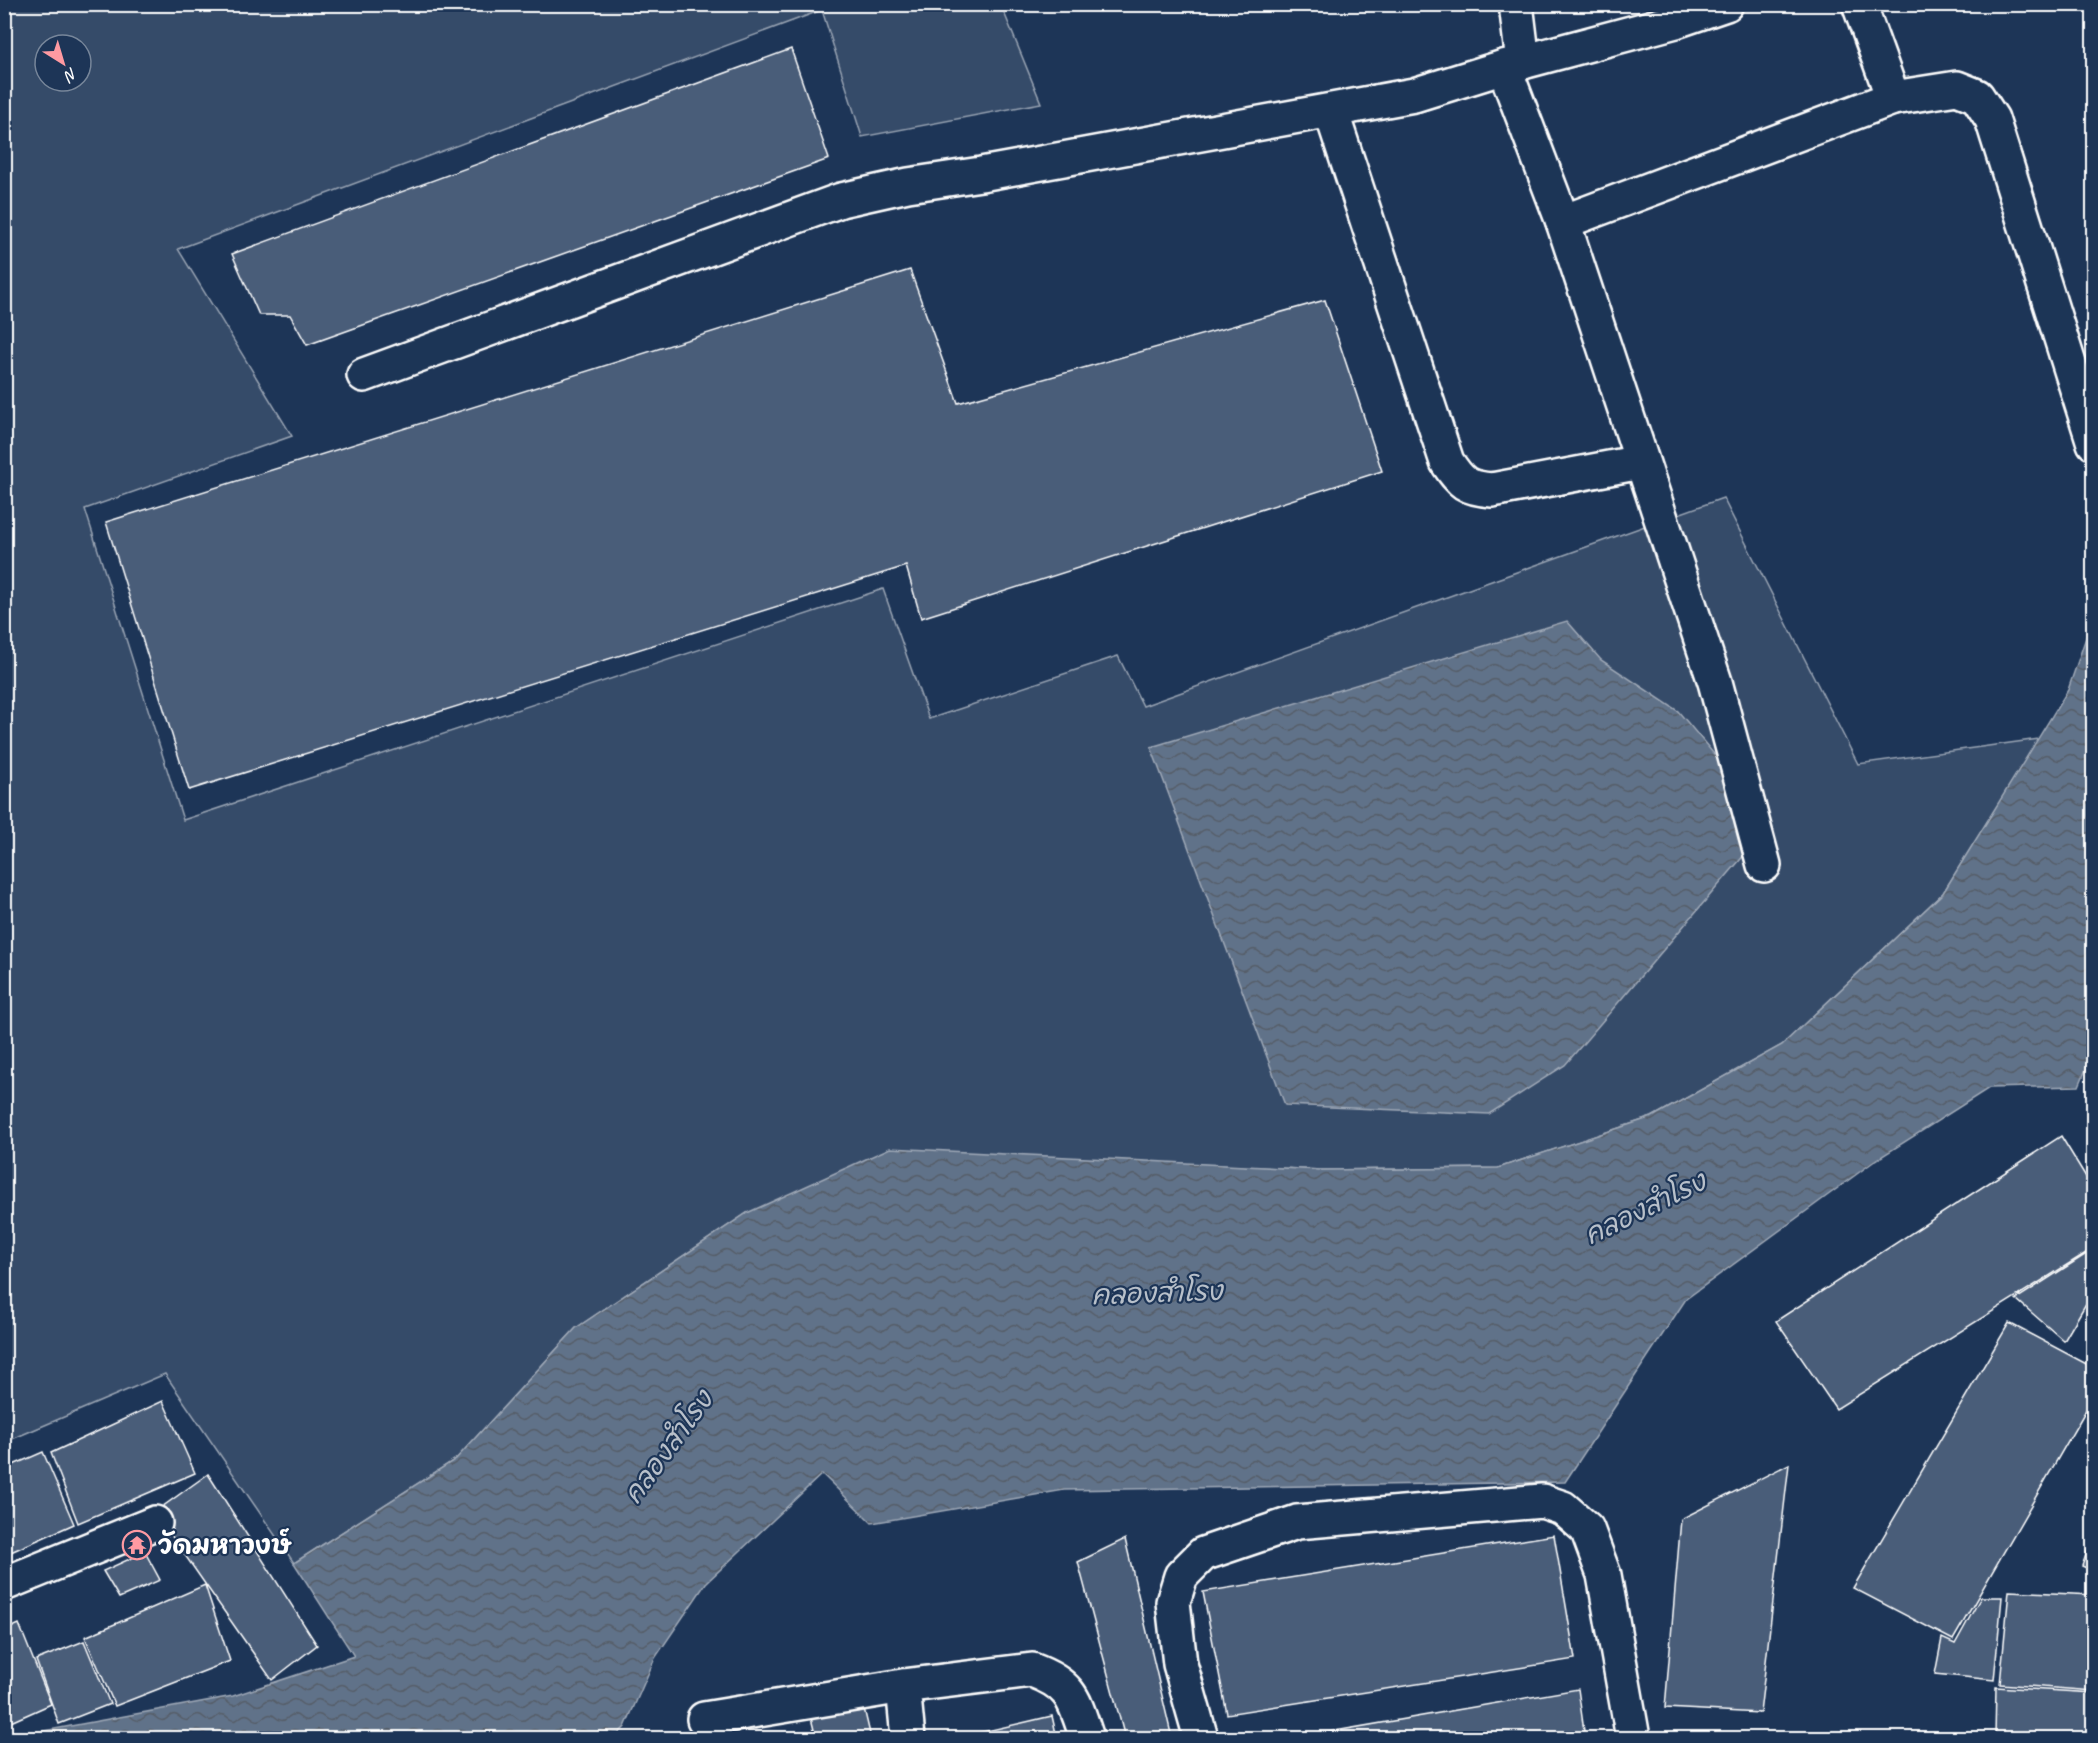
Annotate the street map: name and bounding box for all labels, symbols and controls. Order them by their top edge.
north arrow [33,33,93,93]
text: N [59,63,81,87]
water label: คลองสำโรง [1578,1162,1714,1252]
water label: คลองสำโรง [1091,1273,1226,1312]
water label: คลองสำโรง [615,1381,722,1510]
place label: วัดมหาวงษ์ [158,1528,292,1562]
temple icon: วัดมหาวงษ์ [121,1529,153,1561]

